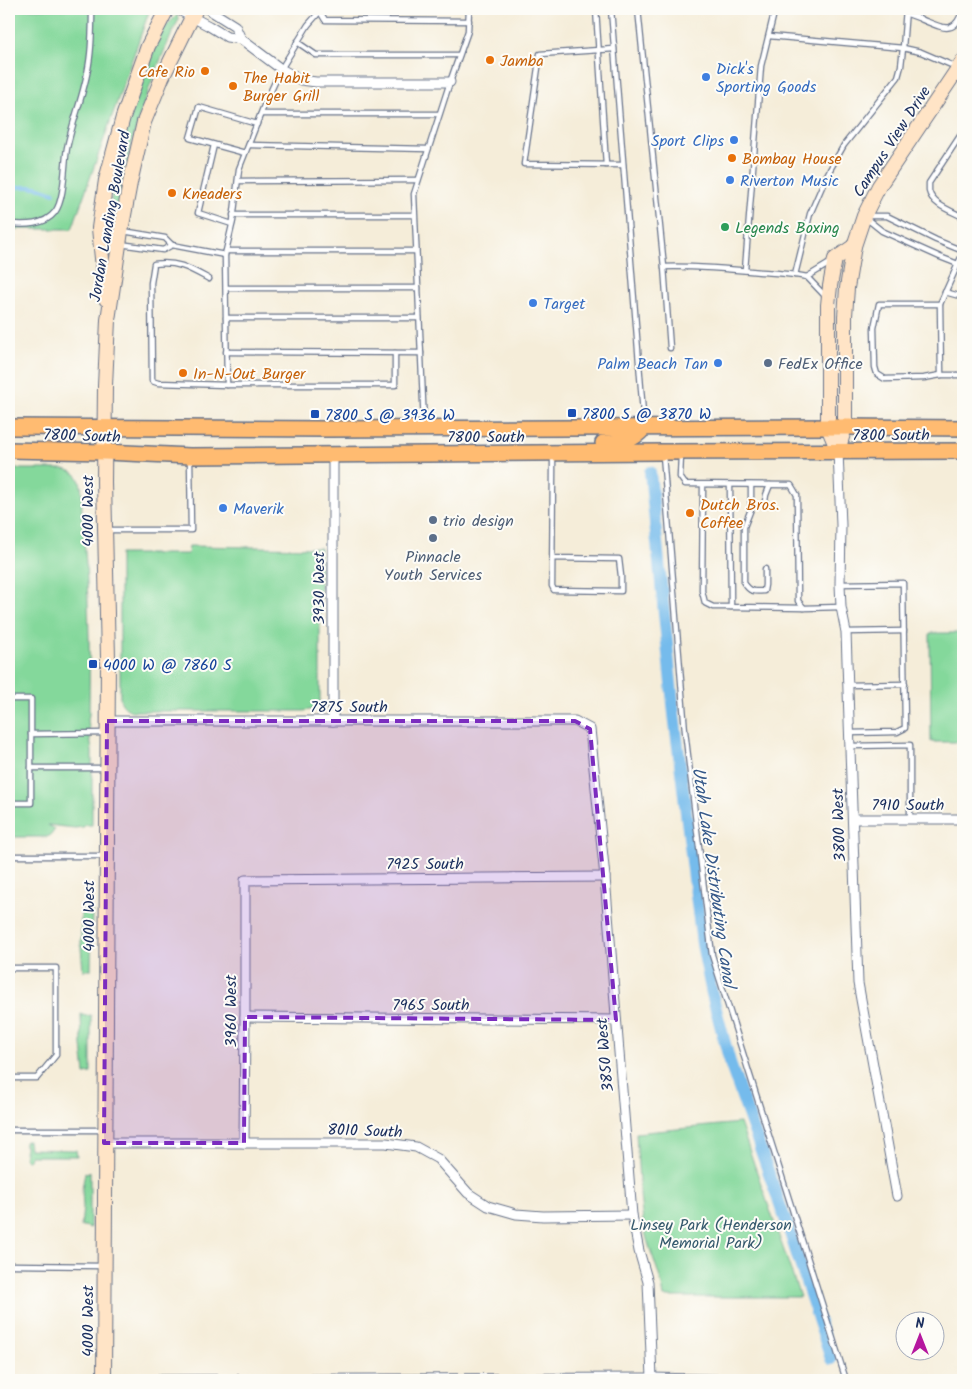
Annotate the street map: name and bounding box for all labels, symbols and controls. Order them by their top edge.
place label: Jamba [500,49,544,74]
marker: Jamba [484,54,496,66]
place label: Dick's Sporting Goods [716,57,816,100]
place label: Cafe Rio [138,60,195,85]
marker: Cafe Rio [199,65,211,77]
place label: The Habit Burger Grill [243,66,319,109]
marker: Dick's Sporting Goods [700,71,712,83]
marker: The Habit Burger Grill [227,80,239,92]
street label: Campus View Drive [847,81,938,203]
street label: Jordan Landing Boulevard [83,128,138,304]
place label: Sport Clips [651,129,724,154]
marker: Sport Clips [728,134,740,146]
place label: Bombay House [742,147,842,172]
marker: Bombay House [726,152,738,164]
place label: Riverton Music [740,169,839,194]
marker: Riverton Music [724,174,736,186]
place label: Kneaders [182,182,242,207]
marker: Kneaders [166,187,178,199]
place label: Legends Boxing [735,216,840,241]
marker: Legends Boxing [719,221,731,233]
place label: Target [543,292,586,317]
marker: Target [527,297,539,309]
place label: Palm Beach Tan [597,352,708,377]
place label: FedEx Office [778,352,863,377]
marker: Palm Beach Tan [712,357,724,369]
marker: FedEx Office [762,357,774,369]
place label: In-N-Out Burger [193,362,307,387]
marker: In-N-Out Burger [177,367,189,379]
place label: 7800 S @ 3870 W [582,402,711,427]
place label: 7800 S @ 3936 W [325,403,455,428]
marker: 7800 S @ 3870 W [566,407,578,419]
marker: 7800 S @ 3936 W [309,408,321,420]
street label: 7800 South [43,423,121,450]
street label: 7800 South [852,423,930,448]
street label: 7800 South [447,425,525,450]
street label: 4000 West [76,474,101,547]
place label: Dutch Bros. Coffee [700,493,780,536]
place label: Maverik [233,497,284,522]
marker: Maverik [217,502,229,514]
marker: Dutch Bros. Coffee [684,507,696,519]
place label: trio design [443,509,514,534]
marker: trio design [427,514,439,526]
marker: Pinnacle Youth Services [427,532,439,544]
place label: Pinnacle Youth Services [384,545,482,588]
street label: 3930 West [307,551,332,625]
place label: 4000 W @ 7860 S [103,653,232,678]
marker: 4000 W @ 7860 S [87,658,99,670]
street label: 7875 South [310,695,388,720]
water label: Utah Lake Distributing Canal [683,765,743,993]
street label: 3800 West [826,787,853,862]
street label: 7910 South [872,793,944,818]
street label: 7925 South [386,852,464,877]
street label: 4000 West [77,879,102,952]
street label: 3960 West [219,974,244,1047]
street label: 7965 South [392,993,470,1018]
street label: 3850 West [590,1016,621,1093]
street label: 8010 South [327,1118,403,1145]
park label: Linsey Park (Henderson Memorial Park) [630,1213,792,1256]
street label: 4000 West [76,1284,101,1357]
north arrow [894,1312,944,1362]
text: N [916,1313,925,1335]

